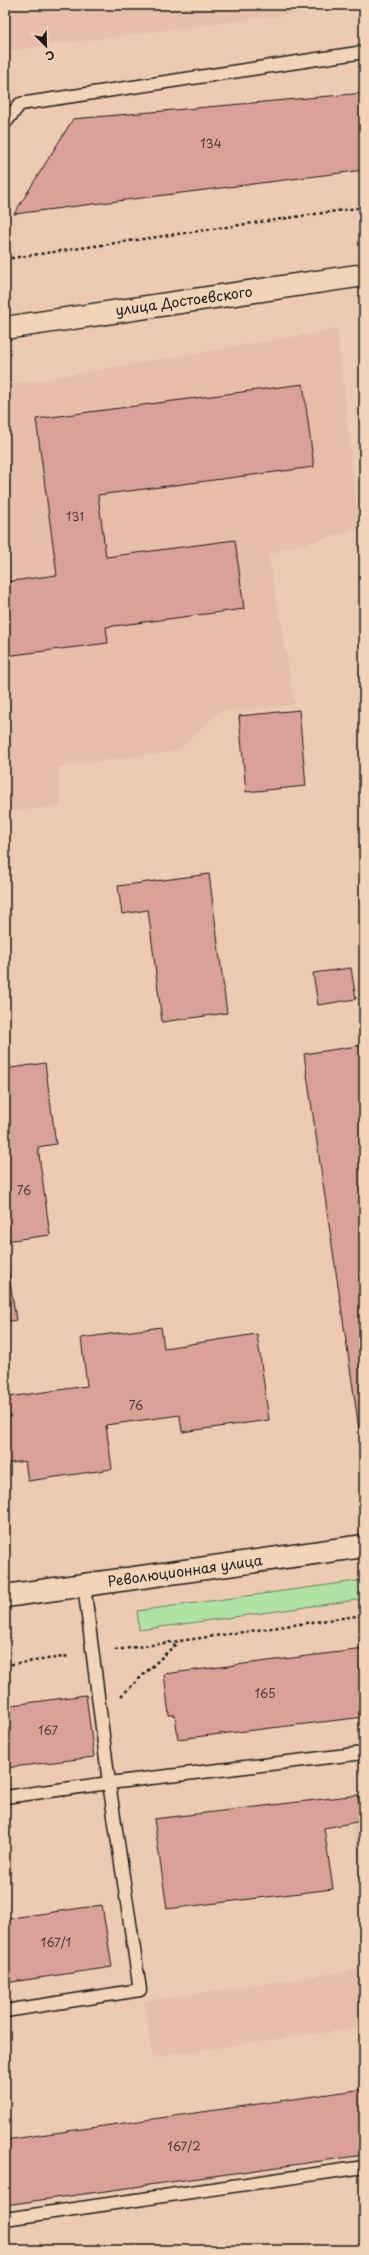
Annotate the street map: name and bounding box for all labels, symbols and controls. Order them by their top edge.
north arrow [26,26,66,66]
text: С [43,46,57,65]
house number: 134 [200,134,222,152]
street label: улица Достоевского [114,280,254,321]
house number: 131 [66,507,84,525]
house number: 76 [17,1181,31,1199]
house number: 76 [129,1396,143,1414]
street label: Революционная улица [106,1549,264,1592]
house number: 165 [254,1684,276,1702]
house number: 167 [38,1721,58,1739]
house number: 167/1 [41,1933,71,1951]
house number: 167/2 [167,2137,201,2155]

